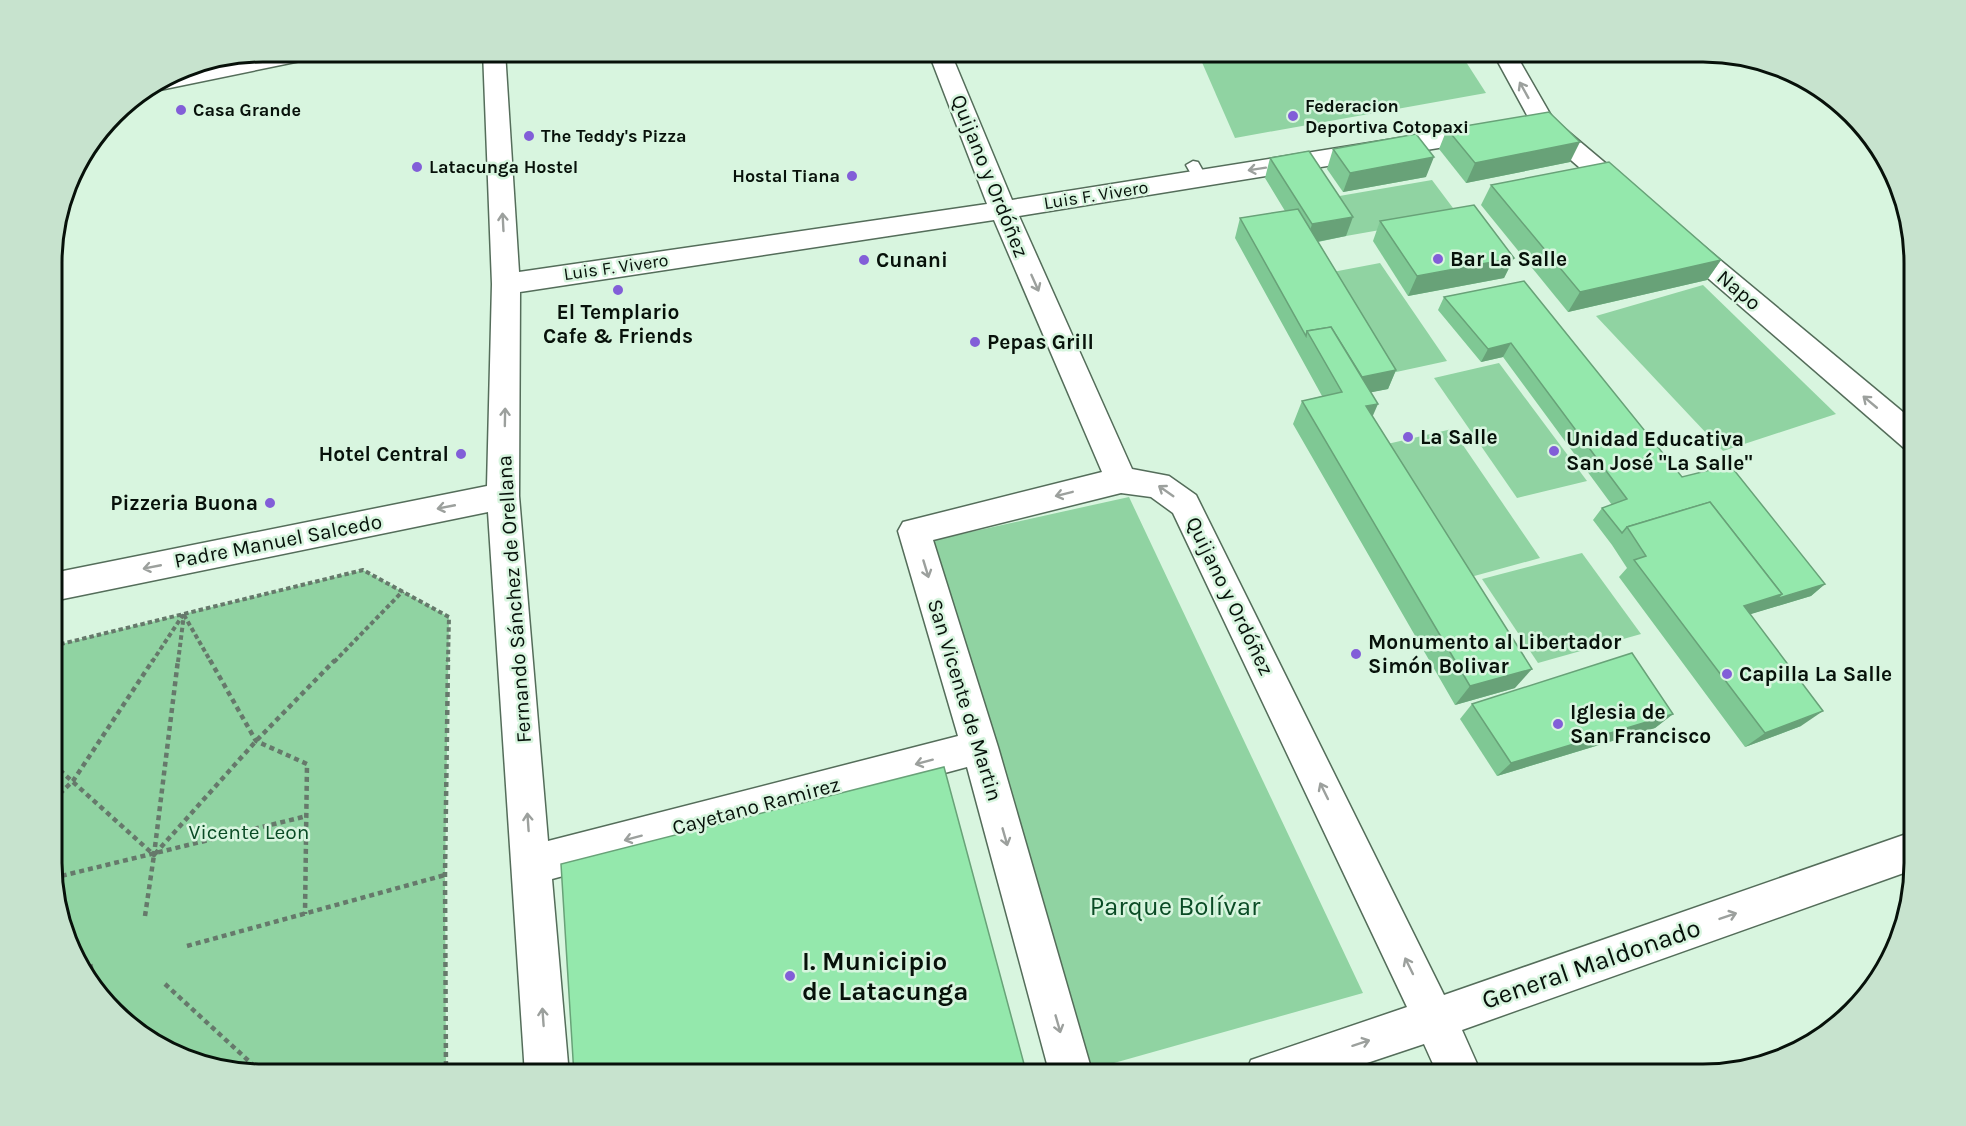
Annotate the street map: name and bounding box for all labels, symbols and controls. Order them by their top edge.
one-way arrow [1518,82,1530,99]
street label: Quijano y Ordóñez [946,91,1034,261]
place label: Federacion Deportiva Cotopaxi [1305,95,1469,138]
place label: Casa Grande [193,99,301,121]
marker: Casa Grande [174,103,188,117]
marker: Federacion Deportiva Cotopaxi [1286,109,1300,123]
place label: The Teddy's Pizza [541,125,687,147]
marker: The Teddy's Pizza [522,129,536,143]
place label: Latacunga Hostel [429,156,578,178]
marker: Latacunga Hostel [410,160,424,174]
one-way arrow [1248,163,1268,174]
place label: Hostal Tiana [732,165,840,187]
marker: Hostal Tiana [845,169,859,183]
street label: Luis F. Vivero [1042,176,1150,214]
one-way arrow [498,212,509,232]
place label: Bar La Salle [1450,247,1567,271]
place label: Cunani [876,248,948,272]
street label: Luis F. Vivero [562,249,670,285]
marker: Bar La Salle [1431,252,1445,266]
marker: Cunani [857,253,871,267]
street label: Napo [1712,265,1766,315]
one-way arrow [1029,273,1041,291]
marker: El Templario Cafe & Friends [611,283,625,297]
place label: El Templario Cafe & Friends [543,300,693,348]
place label: Pepas Grill [987,330,1094,354]
marker: Pepas Grill [968,335,982,349]
one-way arrow [1863,395,1878,409]
one-way arrow [499,407,510,427]
place label: La Salle [1420,425,1498,449]
place label: Unidad Educativa San José "La Salle" [1566,427,1752,475]
marker: La Salle [1401,430,1415,444]
place label: Hotel Central [318,442,449,466]
marker: Unidad Educativa San José "La Salle" [1547,444,1561,458]
marker: Hotel Central [454,447,468,461]
street label: Fernando Sánchez de Orellana [492,454,536,744]
one-way arrow [1158,485,1174,497]
one-way arrow [1055,489,1074,501]
place label: Pizzeria Buona [110,491,258,515]
marker: Pizzeria Buona [263,496,277,510]
one-way arrow [437,502,456,514]
street label: Padre Manuel Salcedo [172,509,384,573]
street label: Quijano y Ordóñez [1181,513,1279,679]
one-way arrow [921,559,932,578]
one-way arrow [143,562,162,573]
street label: San Vicente de Martin [923,596,1007,804]
place label: Monumento al Libertador Simón Bolivar [1368,630,1622,678]
marker: Monumento al Libertador Simón Bolivar [1349,647,1363,661]
place label: Capilla La Salle [1739,662,1892,686]
marker: Capilla La Salle [1720,667,1734,681]
place label: Iglesia de San Francisco [1570,700,1711,748]
marker: Iglesia de San Francisco [1551,717,1565,731]
one-way arrow [914,756,933,768]
street label: Cayetano Ramirez [670,772,842,840]
one-way arrow [1318,782,1330,800]
one-way arrow [522,813,533,833]
park label: Vicente Leon [189,820,309,844]
one-way arrow [1000,827,1011,846]
one-way arrow [624,833,643,844]
park label: Parque Bolívar [1090,891,1261,922]
one-way arrow [1718,909,1737,920]
street label: General Maldonado [1478,912,1704,1016]
place label: I. Municipio de Latacunga [802,946,968,1007]
one-way arrow [1403,958,1415,976]
marker: I. Municipio de Latacunga [783,969,797,983]
one-way arrow [537,1007,548,1027]
one-way arrow [1052,1015,1064,1034]
one-way arrow [1352,1037,1371,1048]

